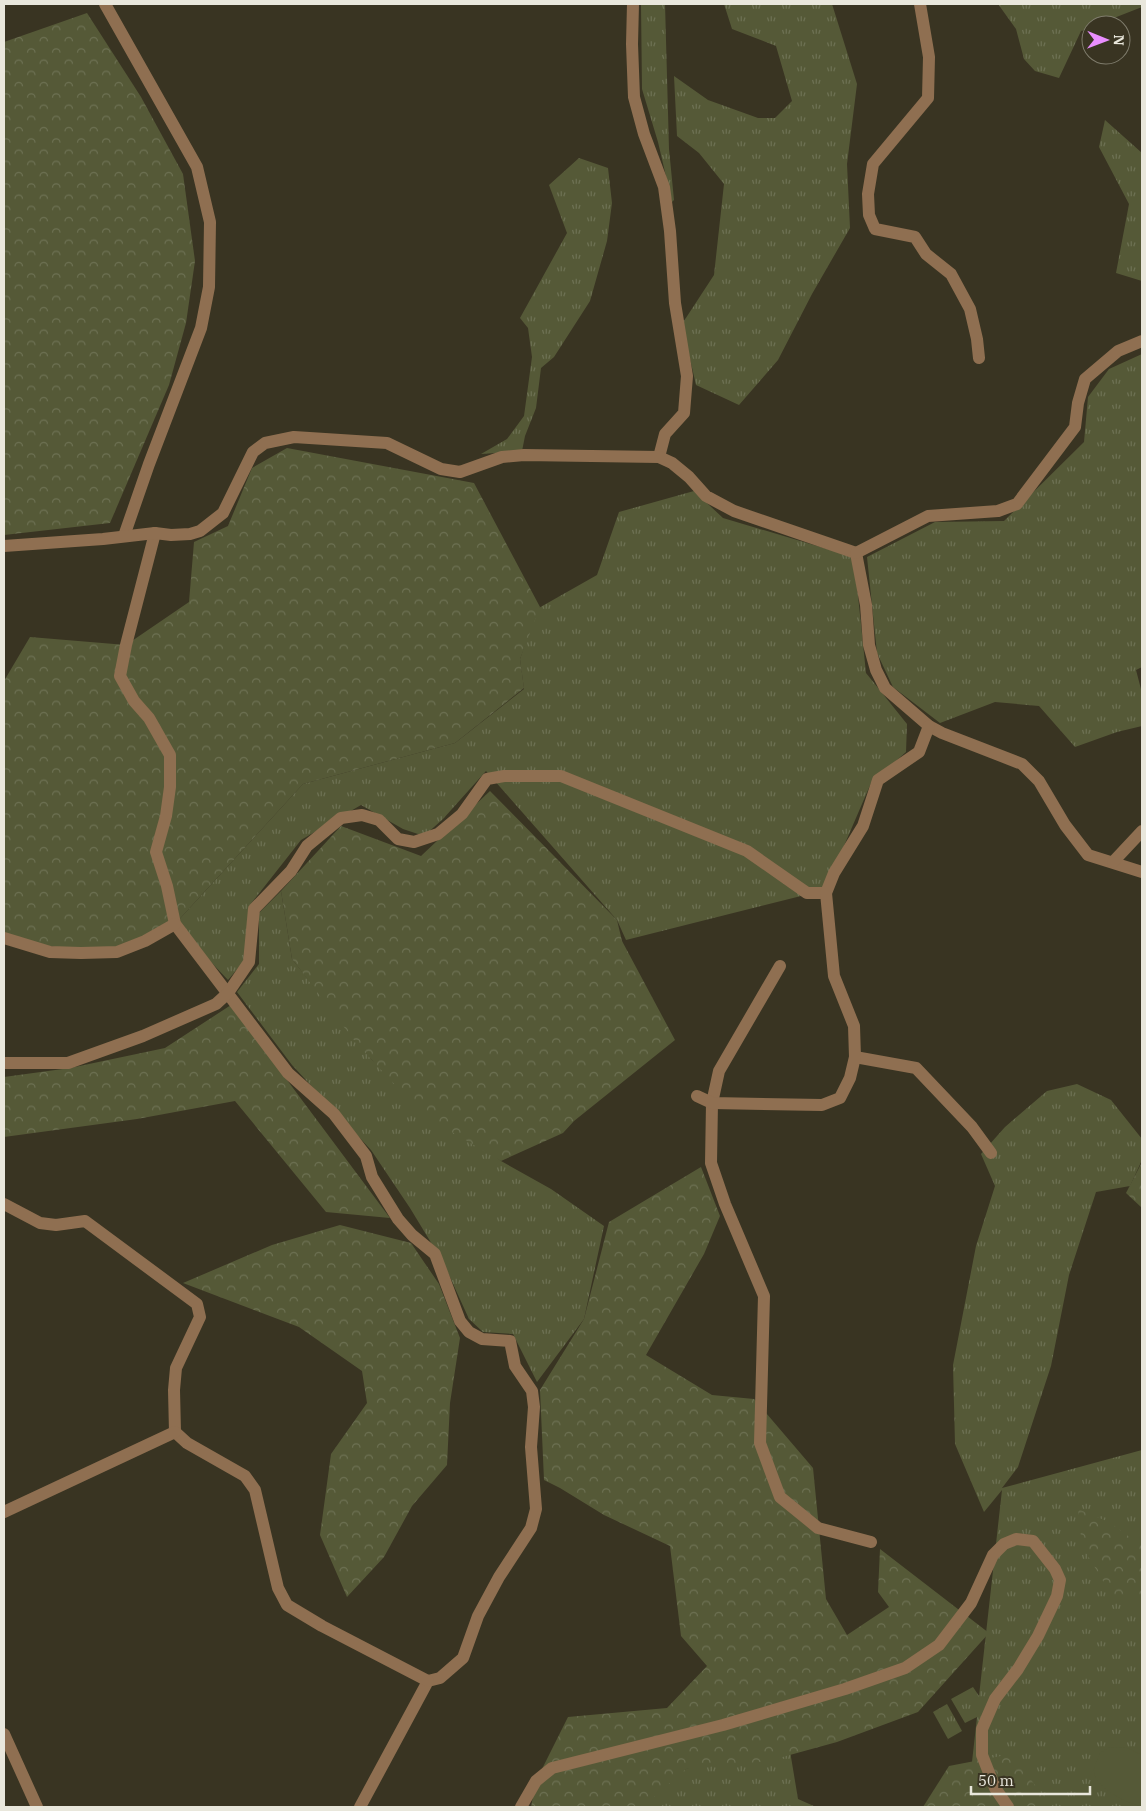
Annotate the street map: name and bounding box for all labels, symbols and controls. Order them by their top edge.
north arrow [1081,15,1131,65]
text: N [1110,35,1128,46]
scale bar [971,1764,1090,1796]
text: 50 m [978,1771,1014,1790]

